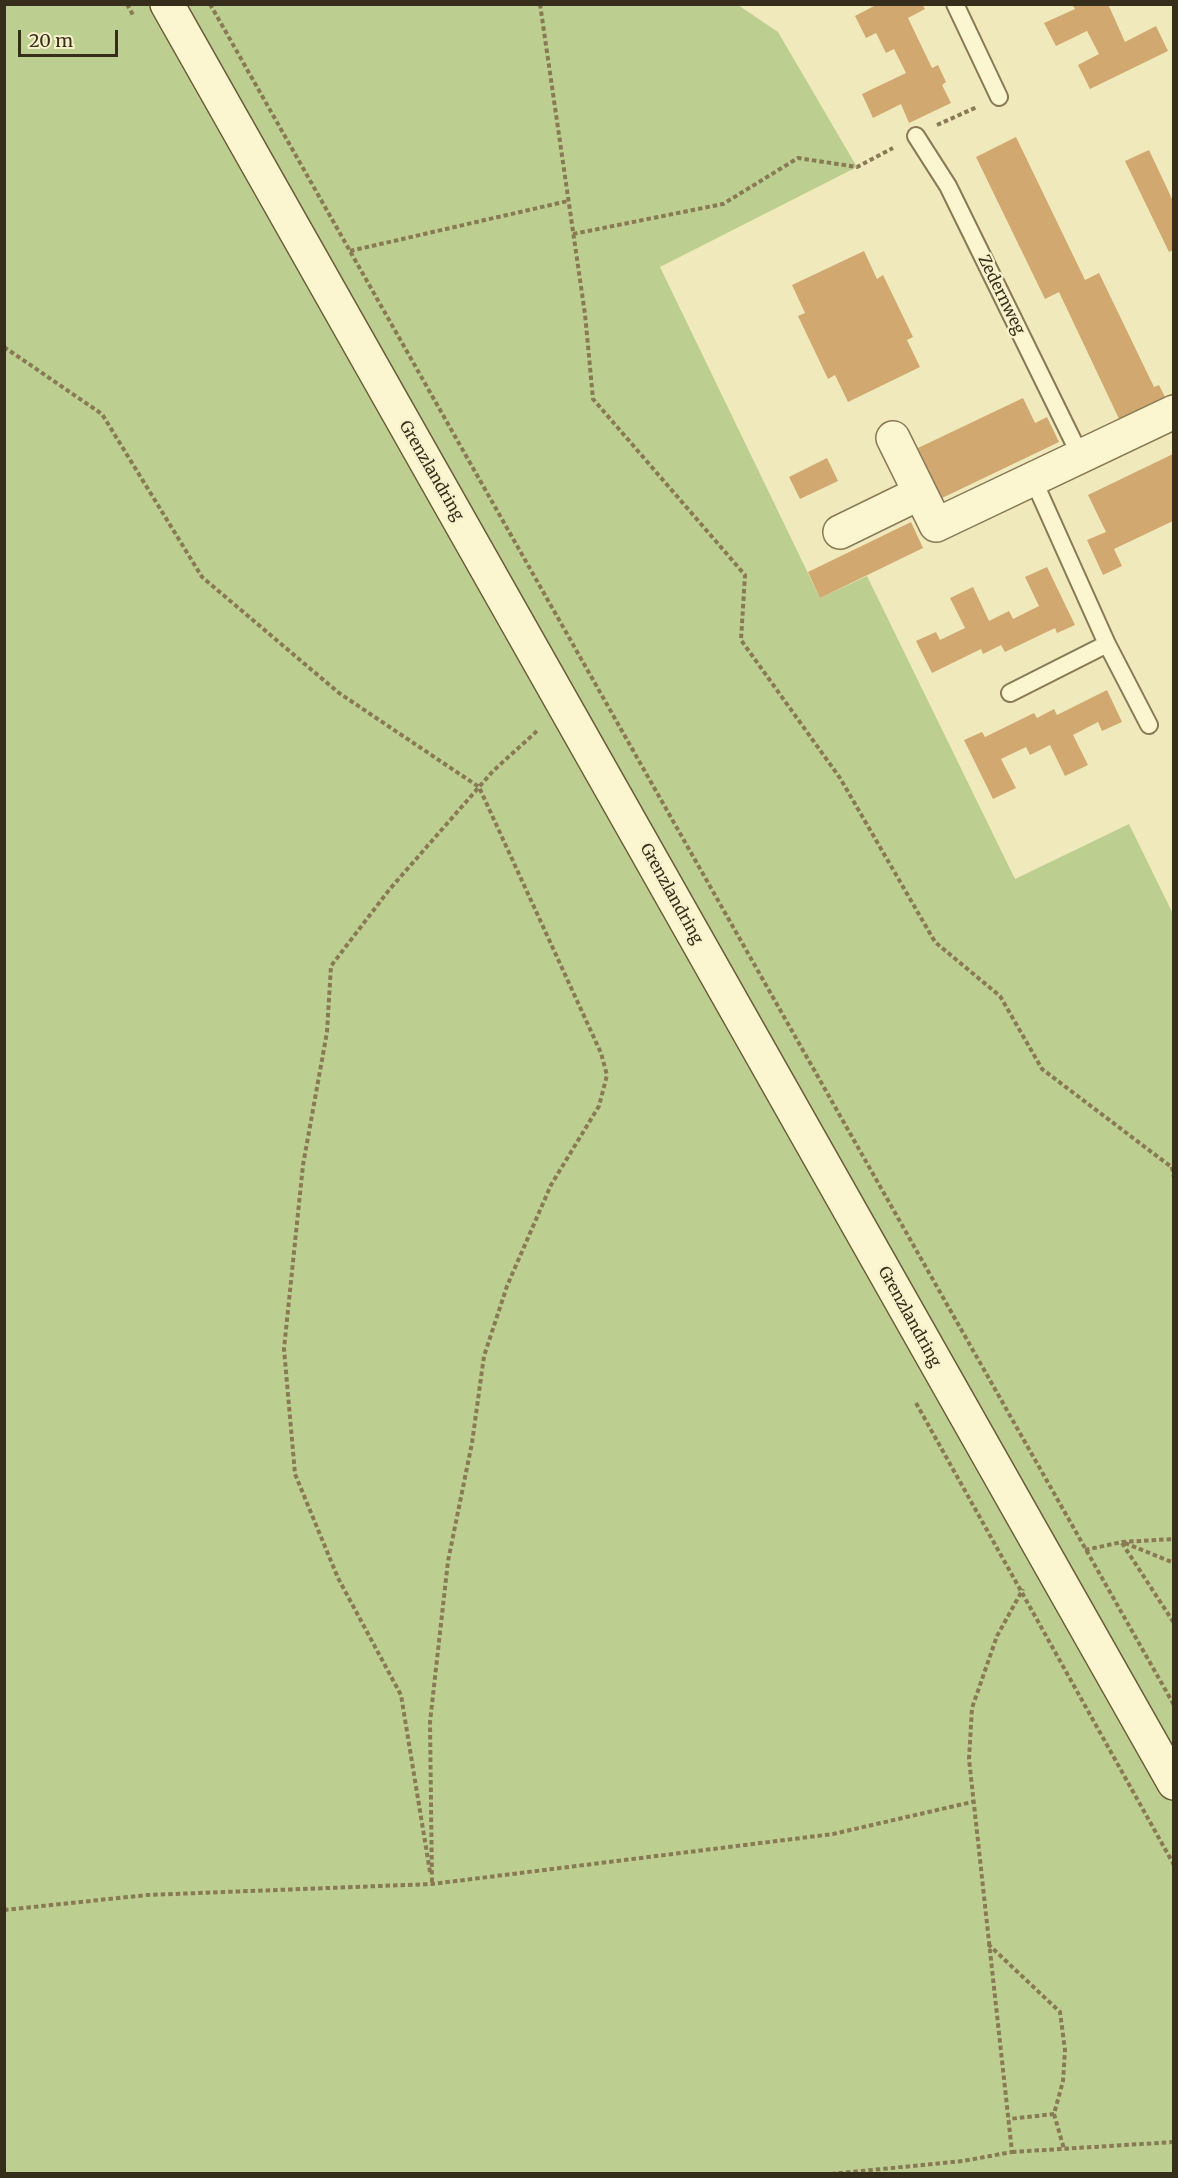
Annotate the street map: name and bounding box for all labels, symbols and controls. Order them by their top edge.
scale bar [21,18,122,56]
text: 20 m [29,29,73,52]
street label: Zedernweg [974,252,1028,338]
street label: Grenzlandring [395,418,467,524]
street label: Grenzlandring [635,840,707,948]
street label: Grenzlandring [873,1263,945,1371]

